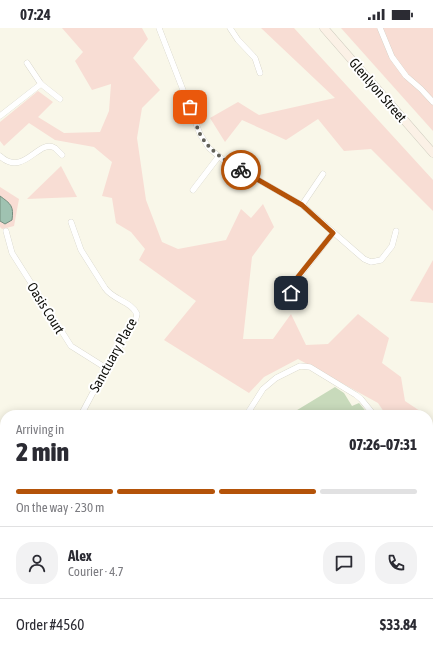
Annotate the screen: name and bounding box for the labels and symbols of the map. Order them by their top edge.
street label: Glenlyon Street [346,55,410,125]
pin [173,90,207,124]
courier [221,150,261,190]
pin [274,276,308,310]
street label: Oasis Court [24,279,68,337]
street label: Sanctuary Place [86,315,140,395]

